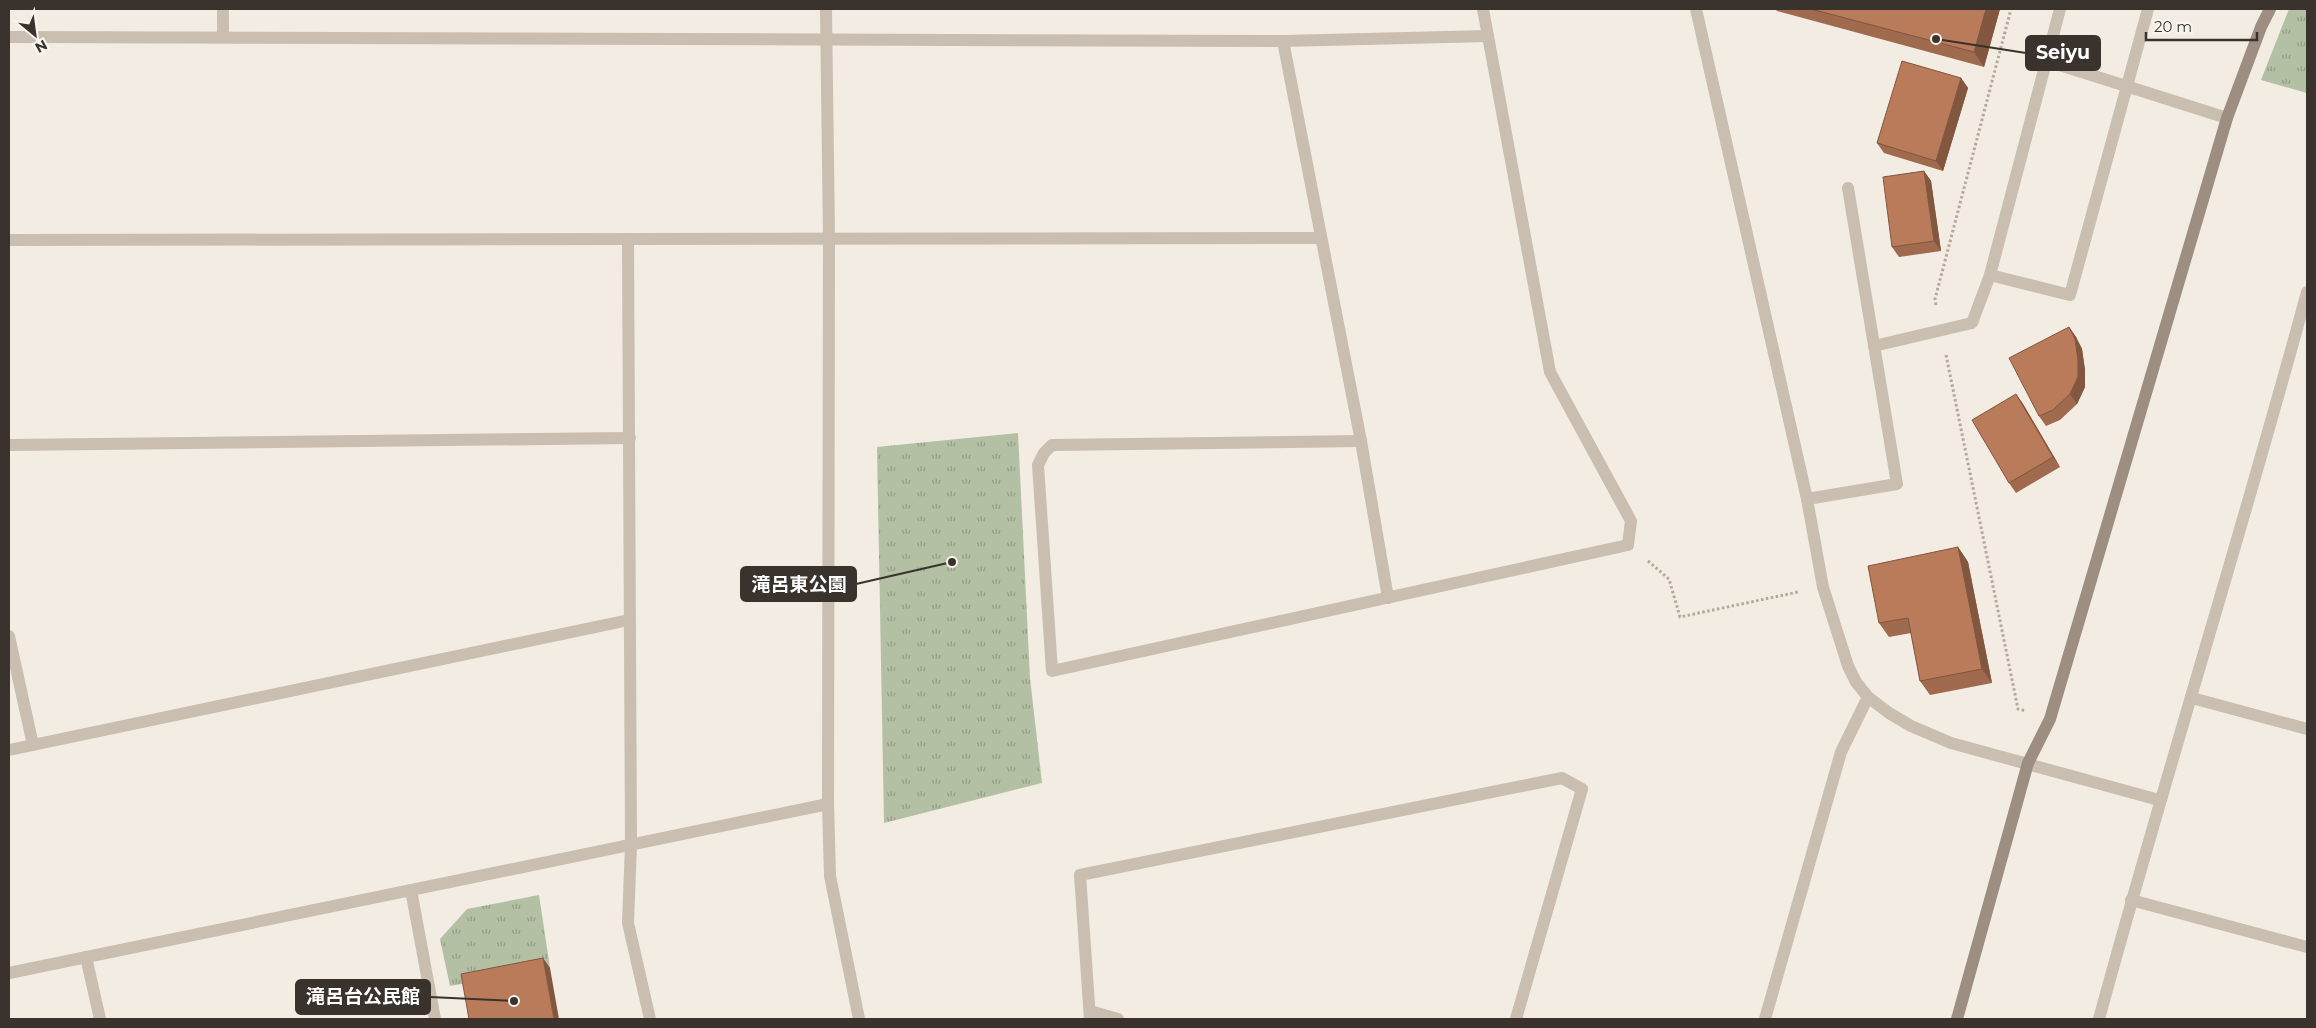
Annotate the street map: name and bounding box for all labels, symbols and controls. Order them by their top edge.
north arrow [10,10,60,60]
scale bar [2146,10,2257,42]
text: 20 m [2154,17,2192,36]
text: N [32,36,51,57]
callout: Seiyu [2026,36,2100,70]
text: Seiyu [2036,41,2090,64]
callout: 滝呂東公園 [741,567,856,601]
text: 滝呂東公園 [751,573,847,596]
callout: 滝呂台公民館 [296,980,430,1014]
text: 滝呂台公民館 [306,985,420,1008]

